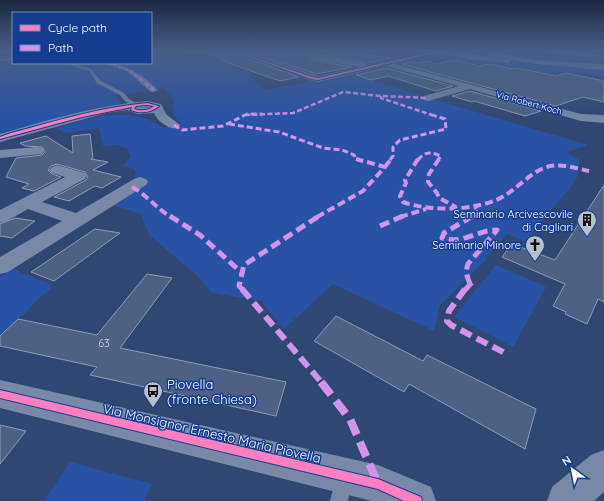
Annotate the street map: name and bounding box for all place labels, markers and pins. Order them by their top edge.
place label: Seminario Arcivescovile di Cagliari [454,207,573,234]
building icon: Seminario Arcivescovile di Cagliari [576,209,598,237]
church icon: Seminario Minore [524,234,546,262]
place label: Seminario Minore [432,238,521,252]
place label: Piovella (fronte Chiesa) [167,376,257,407]
bus stop icon: Piovella (fronte Chiesa) [142,380,164,408]

